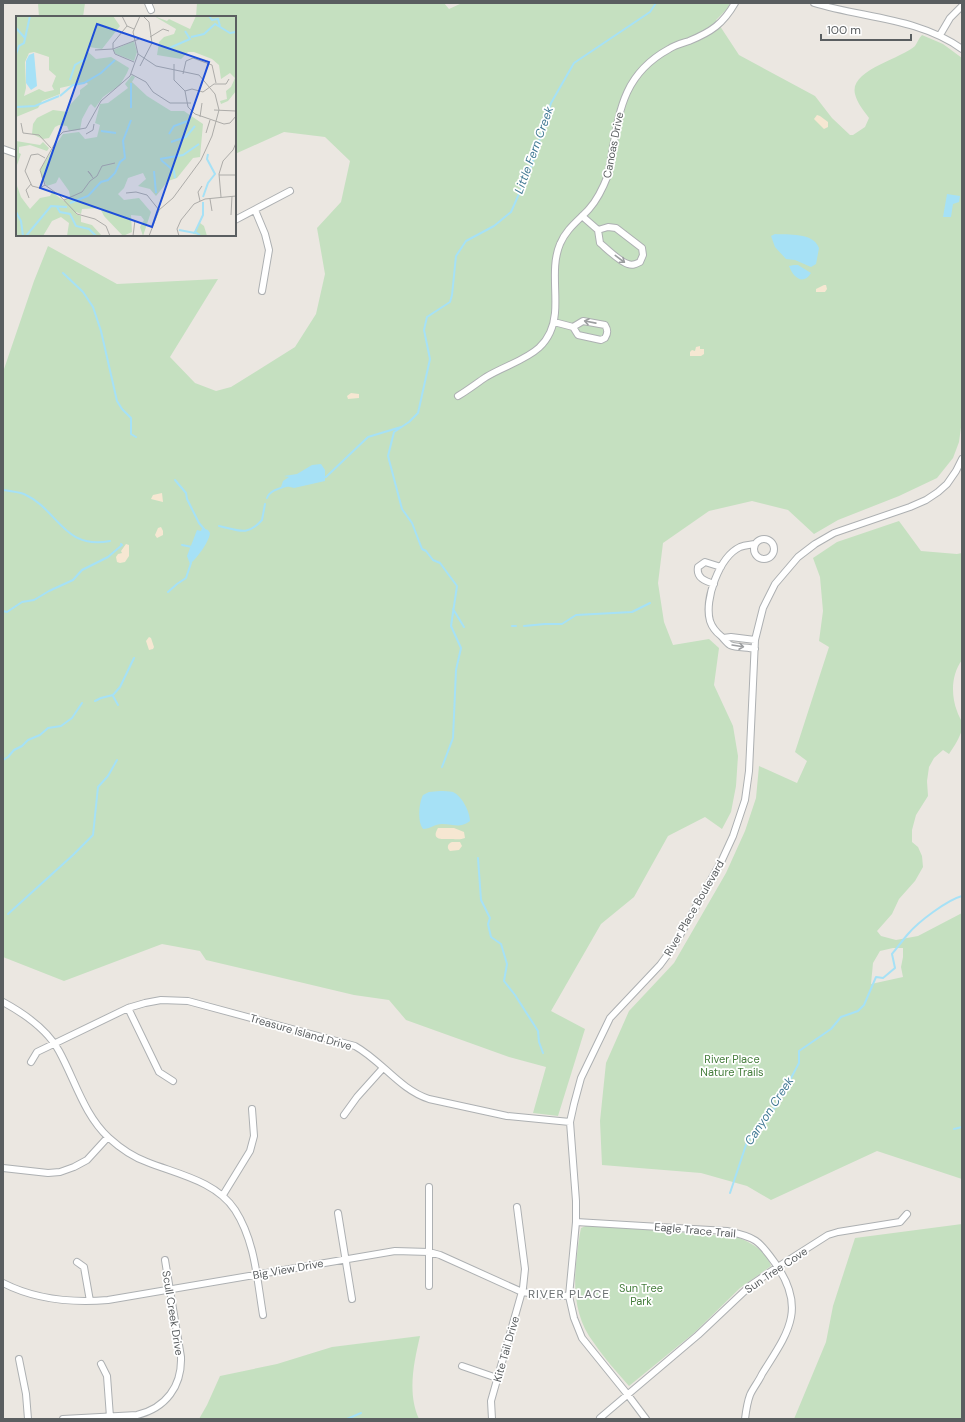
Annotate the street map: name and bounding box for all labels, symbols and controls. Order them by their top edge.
inset map [16,16,236,236]
scale bar [821,16,911,42]
text: 100 m [827,22,861,38]
water label: Little Fern Creek [511,103,558,196]
street label: Canoas Drive [600,111,626,179]
one-way arrow [614,255,625,263]
one-way arrow [584,318,597,326]
one-way arrow [731,642,744,650]
street label: River Place Boulevard [661,857,727,958]
street label: Treasure Island Drive [248,1011,354,1053]
park label: River Place Nature Trails [700,1052,764,1079]
water label: Canyon Creek [741,1073,798,1148]
street label: Eagle Trace Trail [654,1219,736,1241]
street label: Sun Tree Cove [742,1244,810,1296]
street label: Big View Drive [251,1256,325,1282]
street label: Scull Creek Drive [159,1270,187,1356]
park label: Sun Tree Park [619,1281,663,1308]
district label: RIVER PLACE [528,1286,610,1302]
street label: Kite Tail Drive [490,1314,522,1384]

